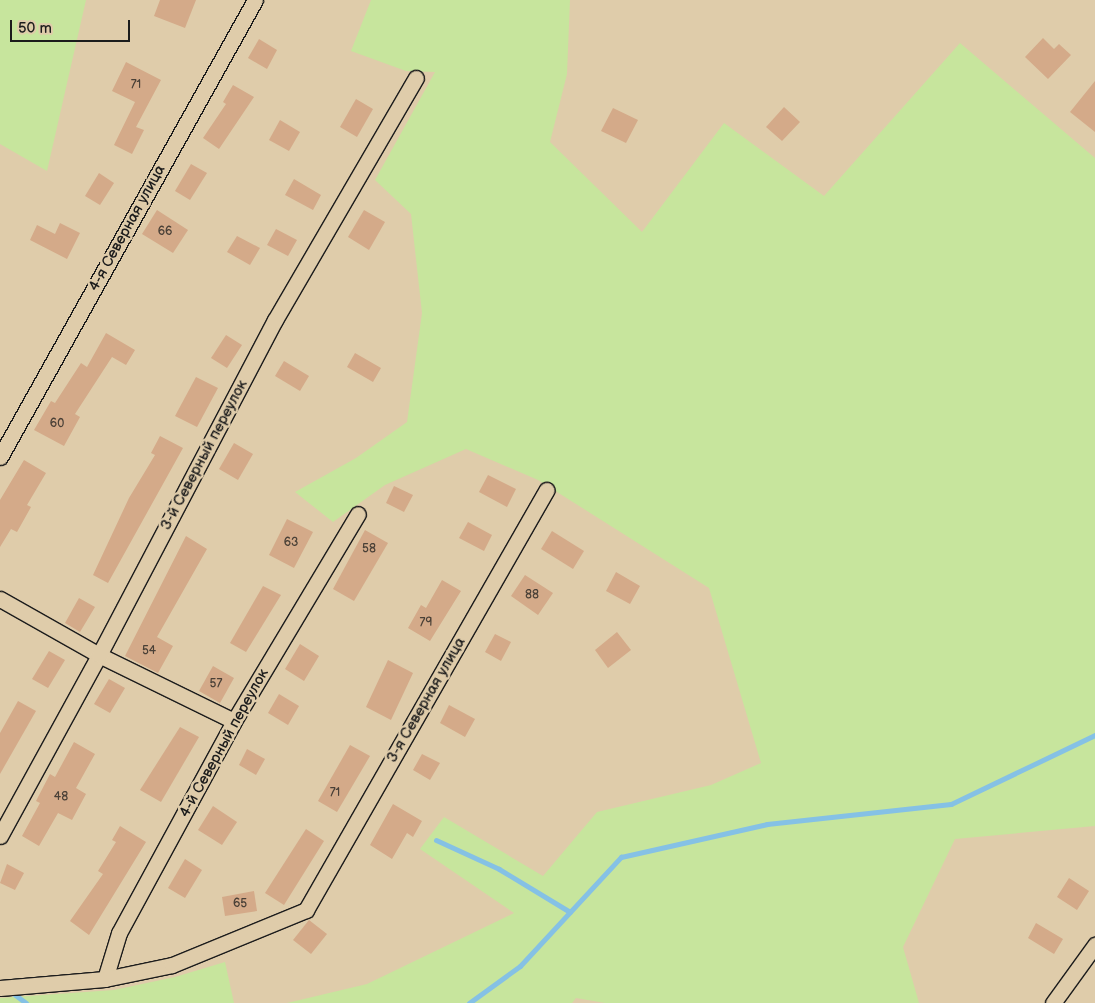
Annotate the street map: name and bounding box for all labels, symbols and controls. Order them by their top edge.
scale bar [12,10,132,42]
text: 50 m [18,19,52,38]
house number: 71 [131,78,141,92]
street label: 4-я Северная улица [85,162,169,294]
house number: 66 [158,225,172,239]
street label: 3-й Северный переулок [157,377,251,533]
house number: 60 [50,417,64,431]
house number: 63 [284,536,298,550]
house number: 58 [362,542,376,556]
house number: 88 [525,588,539,602]
house number: 79 [420,616,432,630]
street label: 3-я Северная улица [383,634,469,766]
house number: 54 [142,644,156,658]
street label: 4-й Северный переулок [176,665,272,821]
house number: 57 [210,677,222,691]
house number: 71 [330,786,340,800]
house number: 48 [54,790,68,804]
house number: 65 [233,897,247,911]

